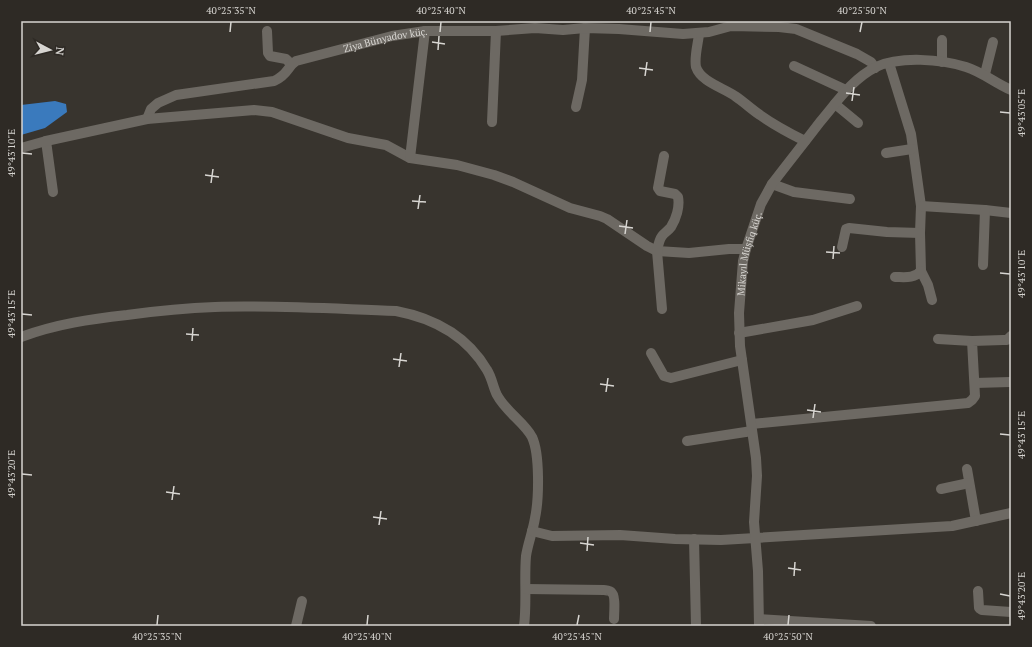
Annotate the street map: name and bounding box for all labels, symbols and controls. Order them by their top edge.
text: 40°25'35"N [206,4,256,17]
text: 40°25'40"N [416,4,466,17]
text: 40°25'45"N [626,4,676,17]
text: 40°25'50"N [837,4,887,17]
street label: Ziya Bünyadov küç. [342,25,428,55]
north arrow [30,30,70,70]
text: N [52,46,67,57]
text: 49°43'05"E [1015,89,1028,137]
text: 49°43'10"E [5,129,18,177]
street label: Mikayıl Müşfiq küç. [734,209,765,296]
text: 49°43'10"E [1015,250,1028,298]
text: 49°43'15"E [5,290,18,338]
text: 49°43'15"E [1015,411,1028,459]
text: 49°43'20"E [5,450,18,498]
text: 49°43'20"E [1015,572,1028,620]
text: 40°25'35"N [132,630,182,643]
text: 40°25'40"N [342,630,392,643]
text: 40°25'45"N [552,630,602,643]
text: 40°25'50"N [763,630,813,643]

